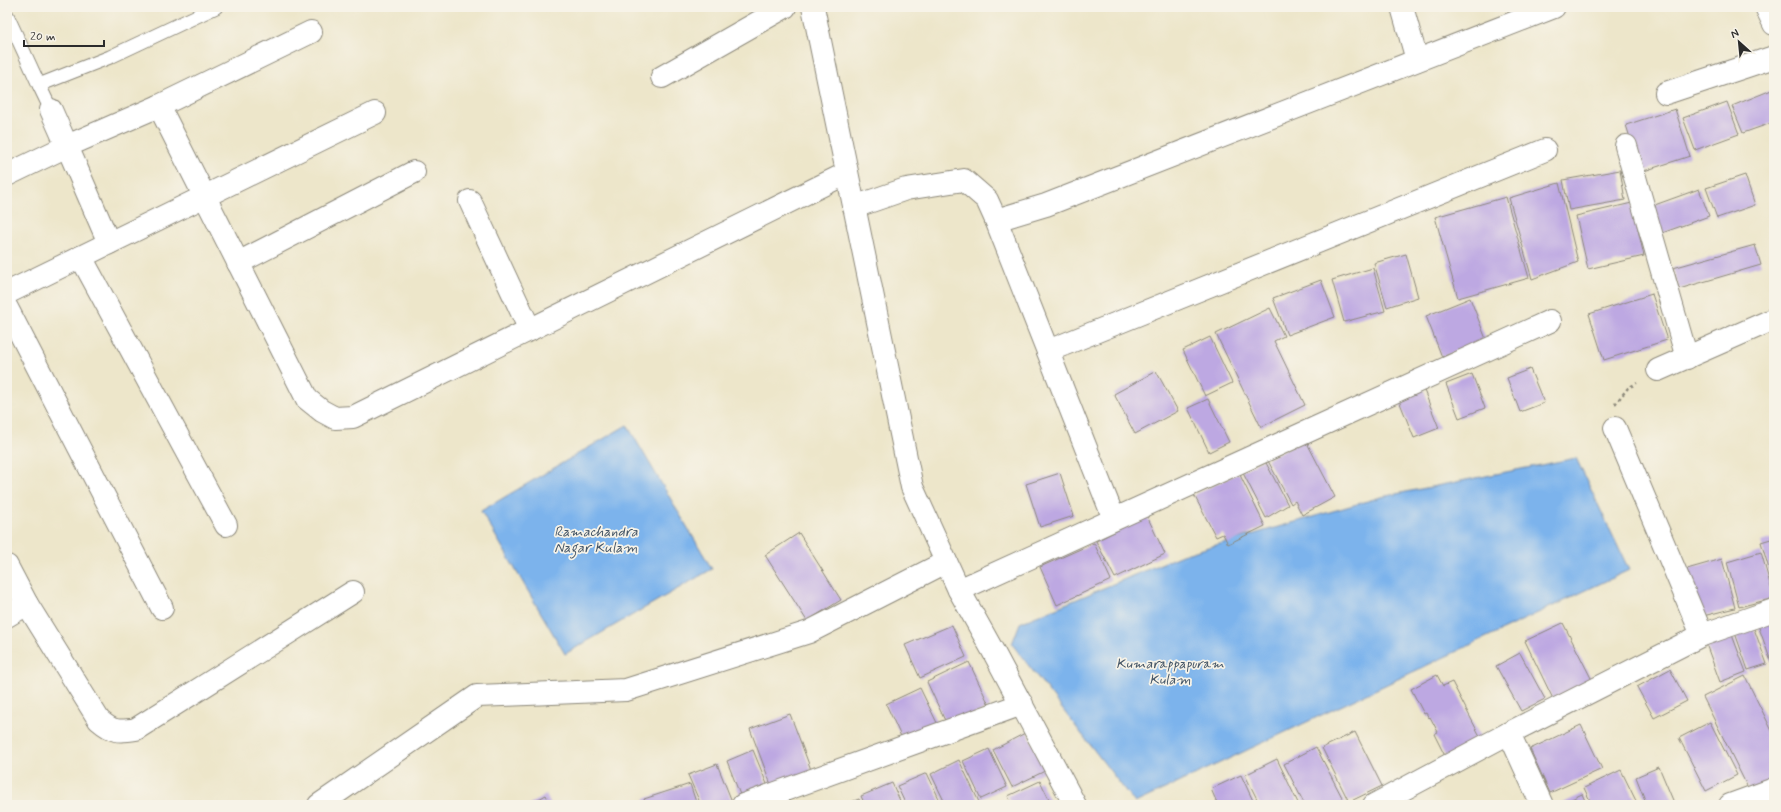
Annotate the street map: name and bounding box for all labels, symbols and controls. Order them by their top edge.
scale bar [24,22,104,48]
north arrow [1719,22,1759,62]
text: N [1728,26,1741,42]
text: 20 m [30,29,56,45]
water label: Ramachandra Nagar Kulam [554,523,638,559]
water label: Kumarappapuram Kulam [1116,655,1224,689]

